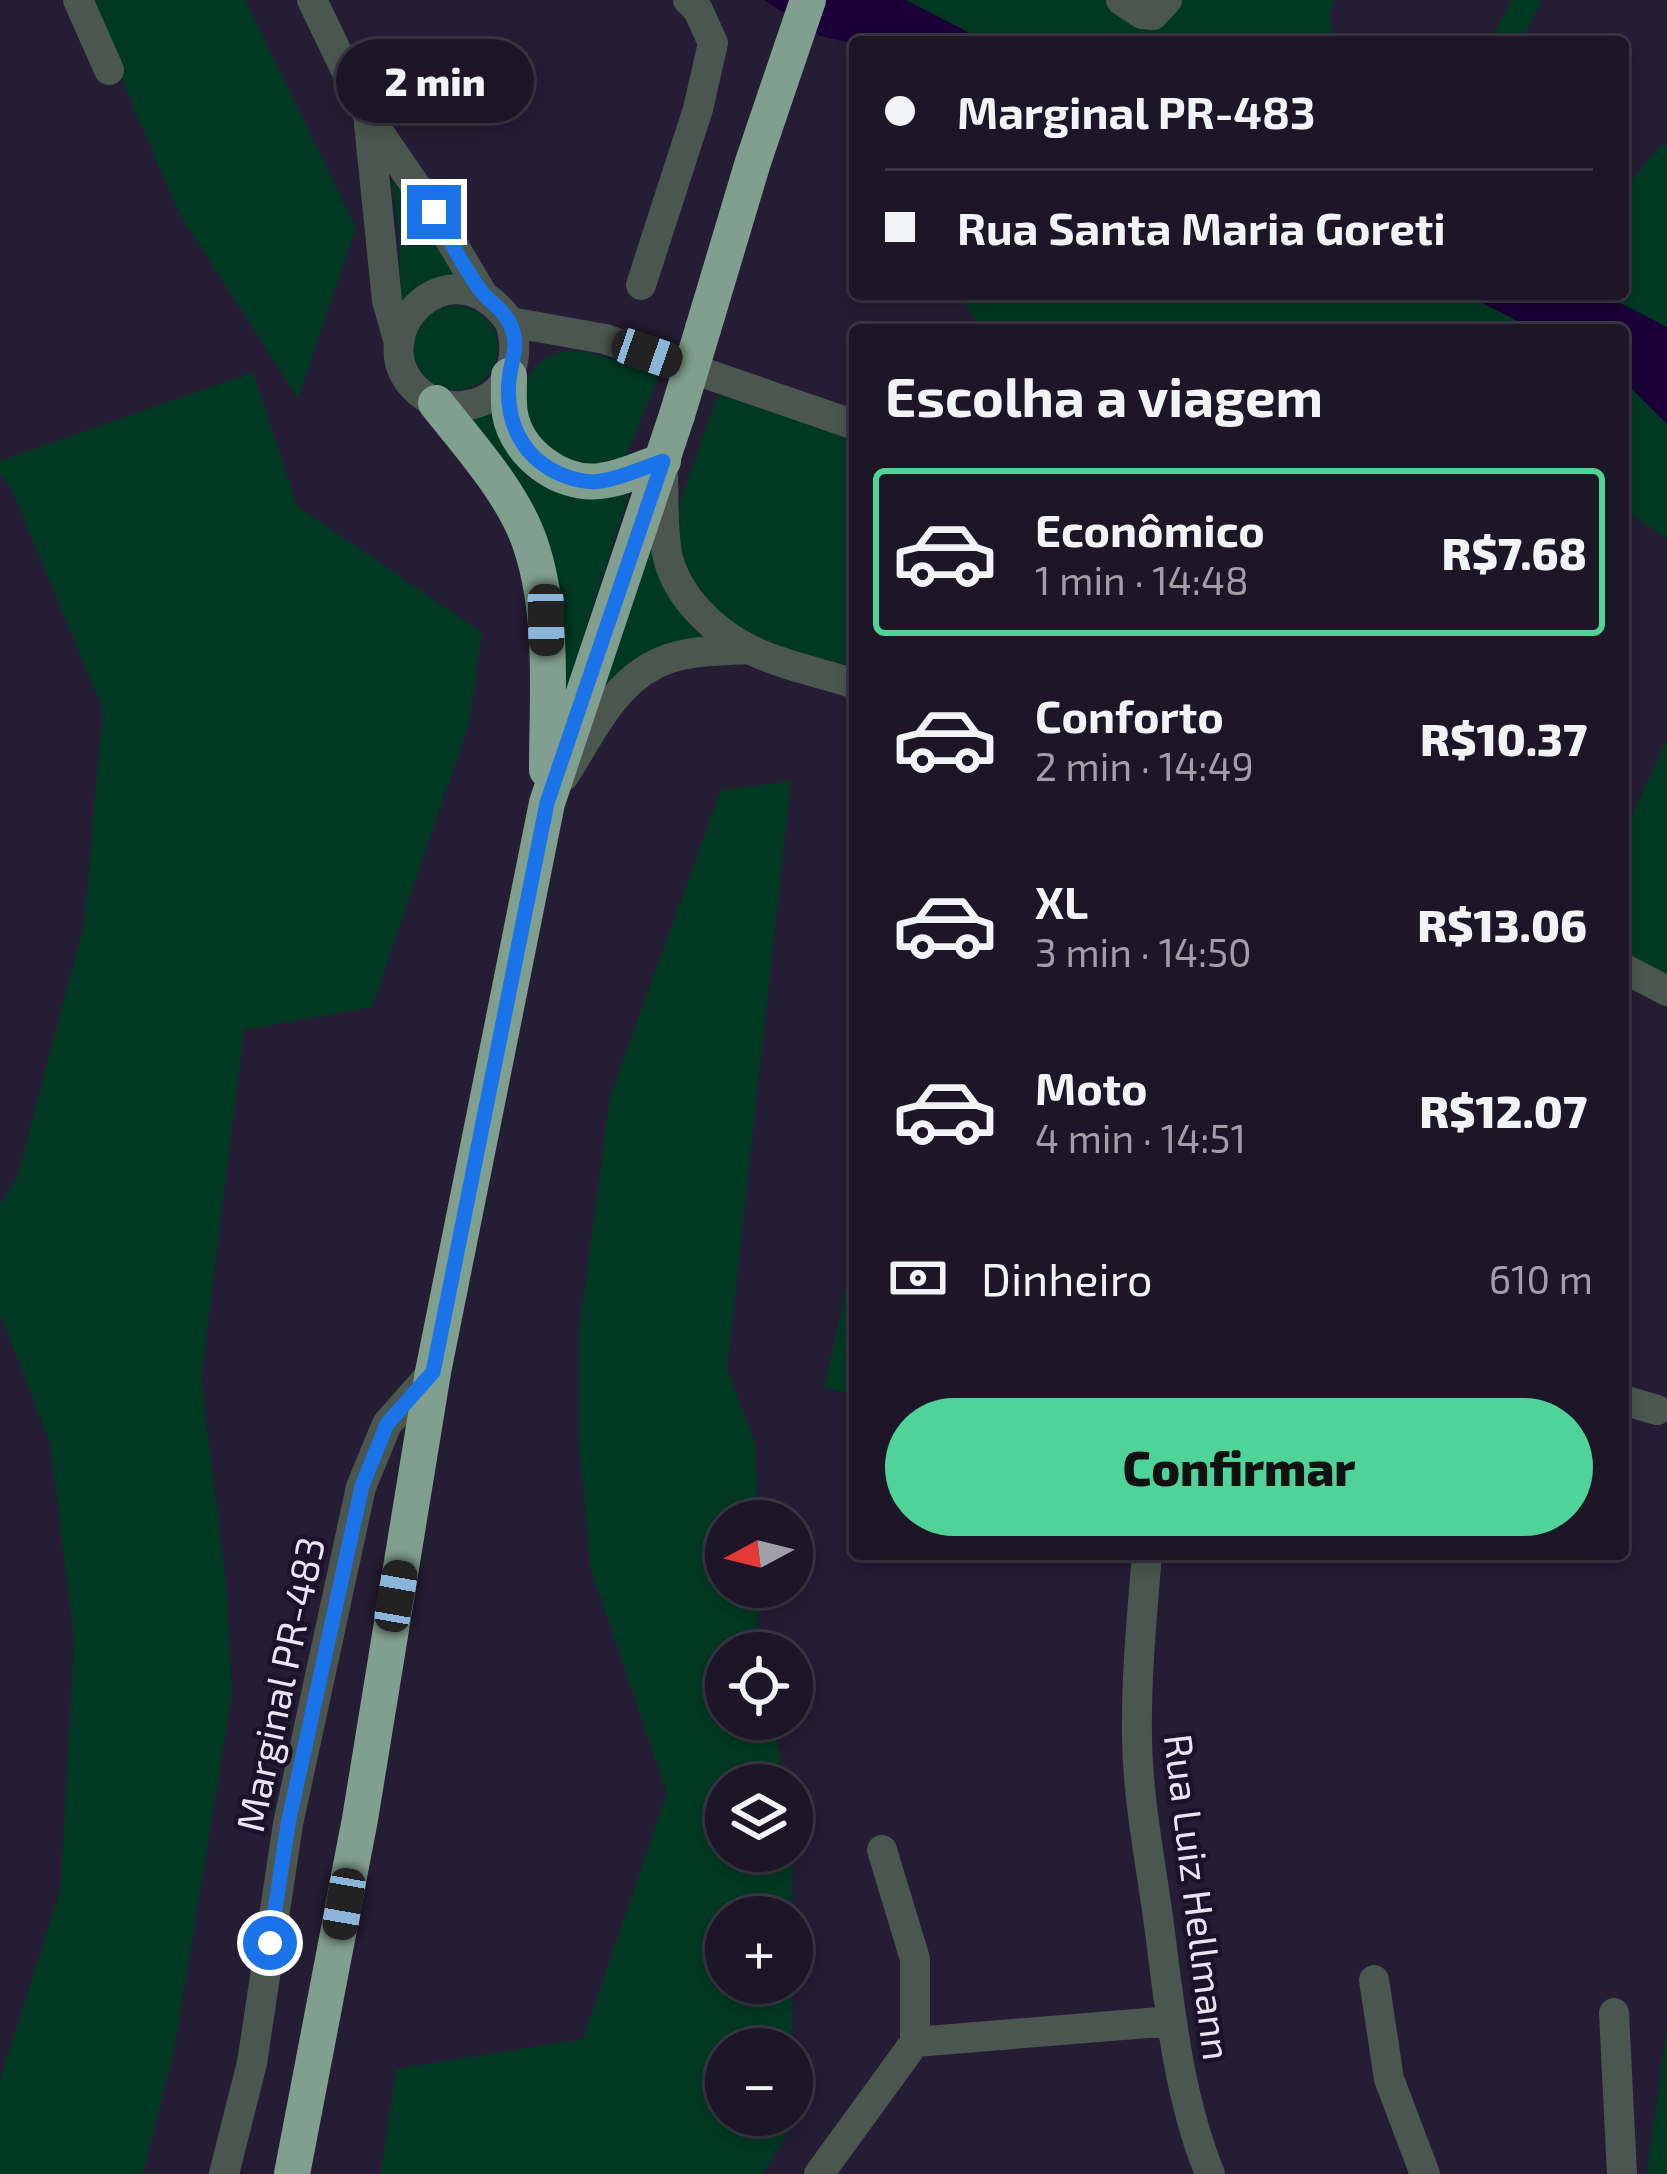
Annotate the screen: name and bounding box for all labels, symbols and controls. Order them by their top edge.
callout: 2 min [335,38,533,122]
text: 2 min [384,57,486,104]
text: Marginal PR-483 [957,84,1315,138]
route end [407,185,461,239]
text: Rua Santa Maria Goreti [957,200,1446,254]
car [607,324,687,382]
text: Escolha a viagem [885,363,1323,428]
icon: car [891,498,999,606]
text: Econômico [1035,502,1265,556]
text: R$7.68 [1442,525,1587,579]
text: 1 min · 14:48 [1035,556,1249,603]
car [527,584,565,656]
icon: car [891,684,999,792]
text: Conforto [1035,688,1224,742]
text: R$10.37 [1420,711,1587,765]
text: 2 min · 14:49 [1035,742,1254,789]
icon: car [891,870,999,978]
text: XL [1035,874,1088,928]
text: R$13.06 [1417,897,1587,951]
text: 3 min · 14:50 [1035,928,1252,975]
icon: car [891,1056,999,1164]
text: Moto [1035,1060,1148,1114]
text: R$12.07 [1419,1083,1587,1137]
text: 4 min · 14:51 [1035,1114,1246,1161]
icon: cash [885,1245,951,1311]
text: Dinheiro [981,1251,1153,1305]
text: 610 m [1489,1255,1593,1302]
button: Confirmar [885,1398,1593,1536]
north arrow [705,1500,813,1608]
map controls [705,1500,813,2136]
street label: Marginal PR-483 [225,1532,333,1836]
car [372,1557,420,1635]
button: locate [705,1632,813,1740]
street label: Rua Luiz Hellmann [1156,1731,1242,2063]
button: layers [705,1764,813,1872]
car [320,1865,368,1943]
button: + [705,1896,813,2004]
route start [243,1916,297,1970]
button: − [705,2028,813,2136]

